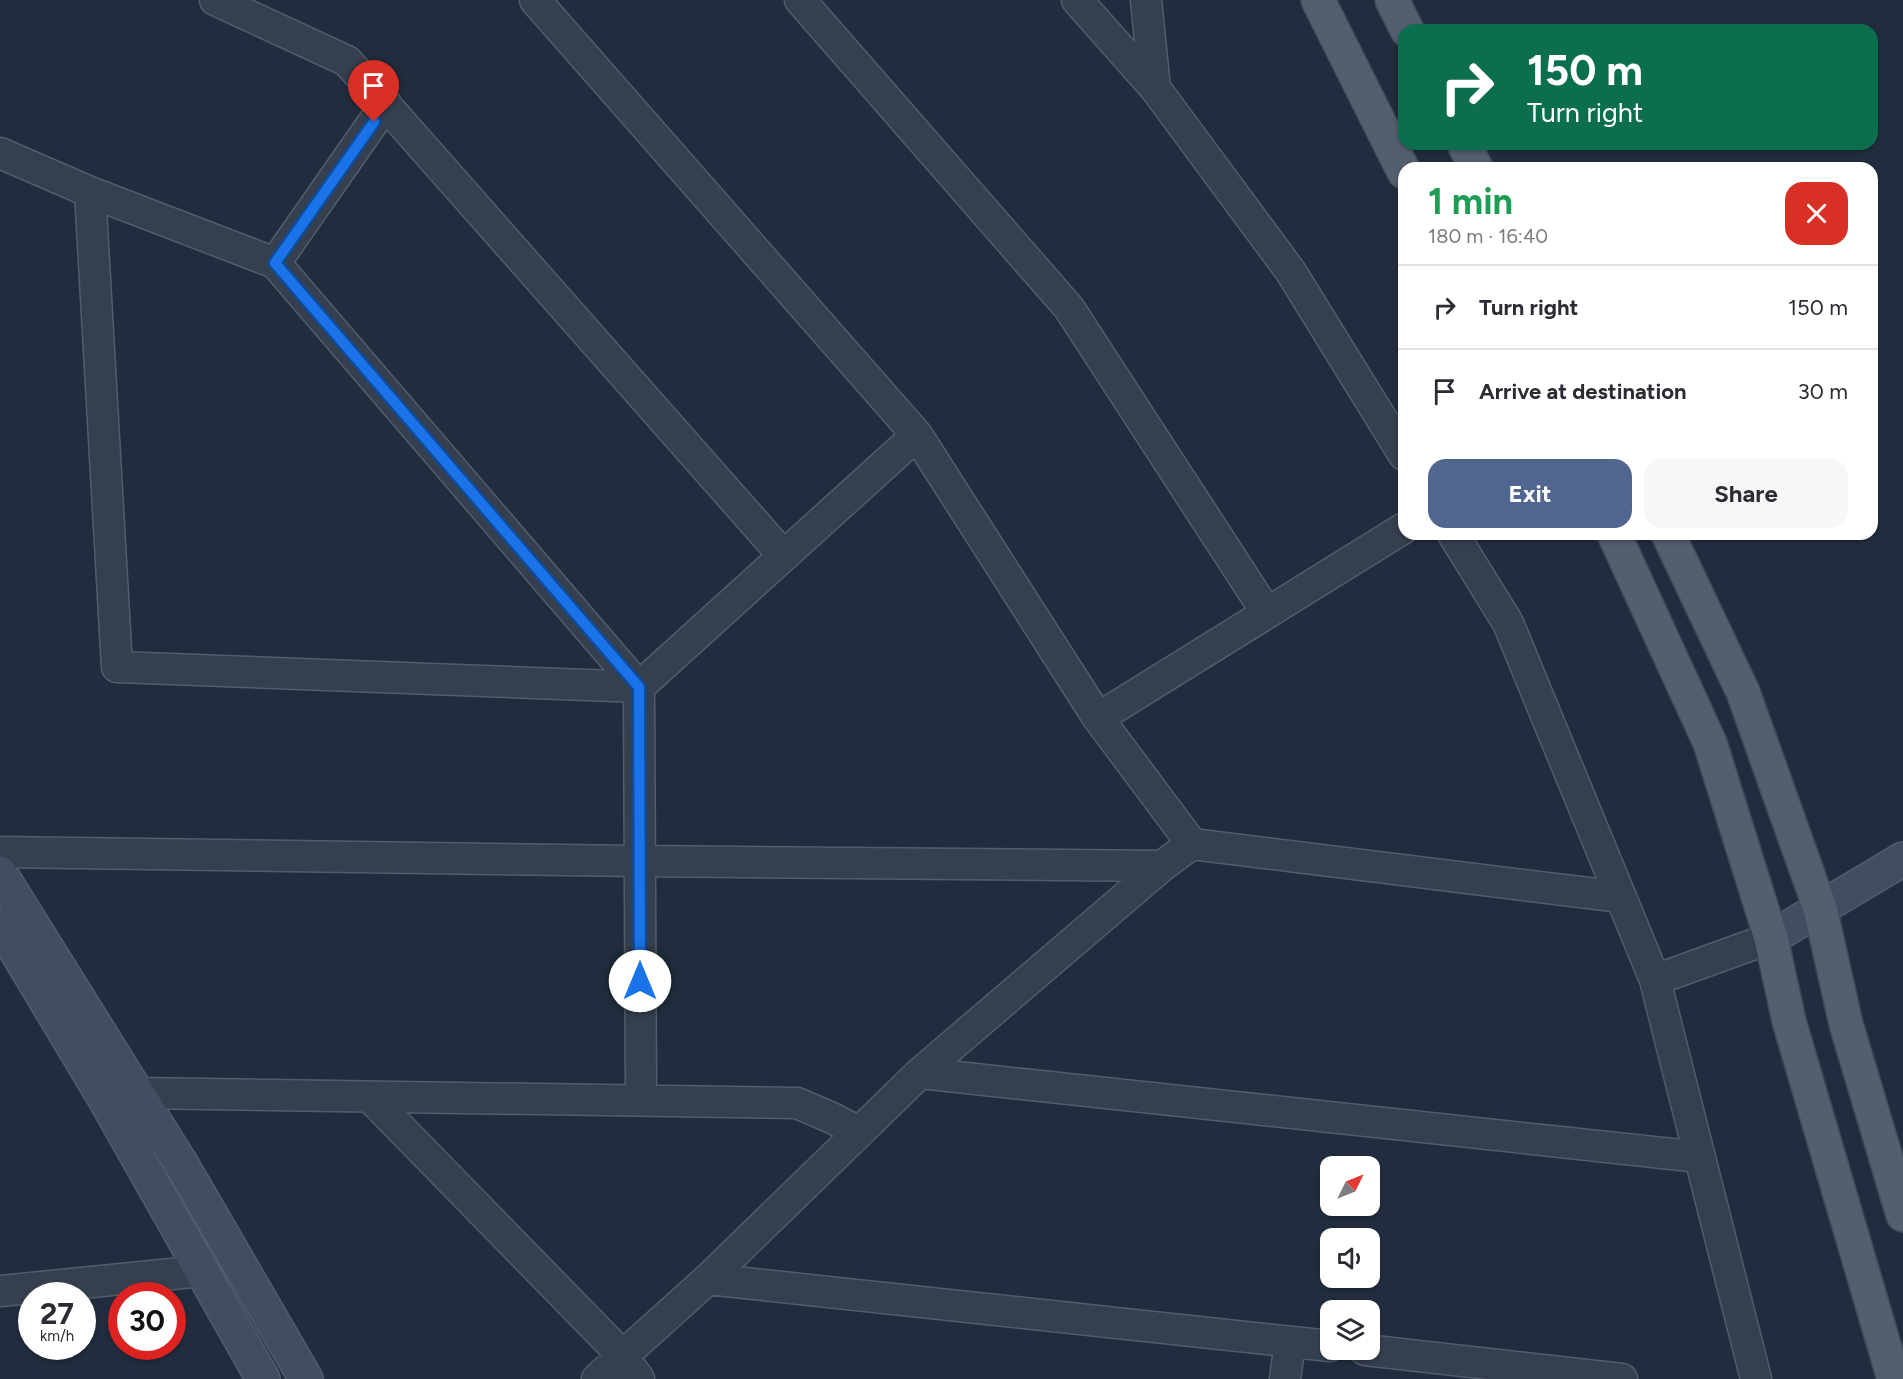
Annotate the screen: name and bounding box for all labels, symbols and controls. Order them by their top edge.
text: 150 m [1527,45,1643,96]
icon: right [1428,48,1506,126]
pin [348,60,399,122]
icon: arrive [357,69,390,102]
text: Turn right [1527,96,1643,129]
text: 1 min [1428,180,1513,223]
button: close [1785,182,1848,245]
text: 180 m · 16:40 [1428,224,1548,248]
icon: right [1428,291,1461,324]
text: Turn right [1479,294,1578,321]
text: 150 m [1788,294,1848,321]
icon: arrive [1428,375,1461,408]
text: Arrive at destination [1479,378,1687,405]
text: 30 m [1798,378,1848,405]
button: Exit [1428,459,1632,528]
button: Share [1644,459,1848,528]
position arrow [608,949,672,1013]
north arrow [1320,1156,1380,1216]
map controls [1320,1156,1380,1360]
button: sound [1320,1228,1380,1288]
speed limit sign: 30 [108,1282,186,1360]
text: 27 [40,1295,74,1332]
button: layers [1320,1300,1380,1360]
text: km/h [40,1327,74,1345]

